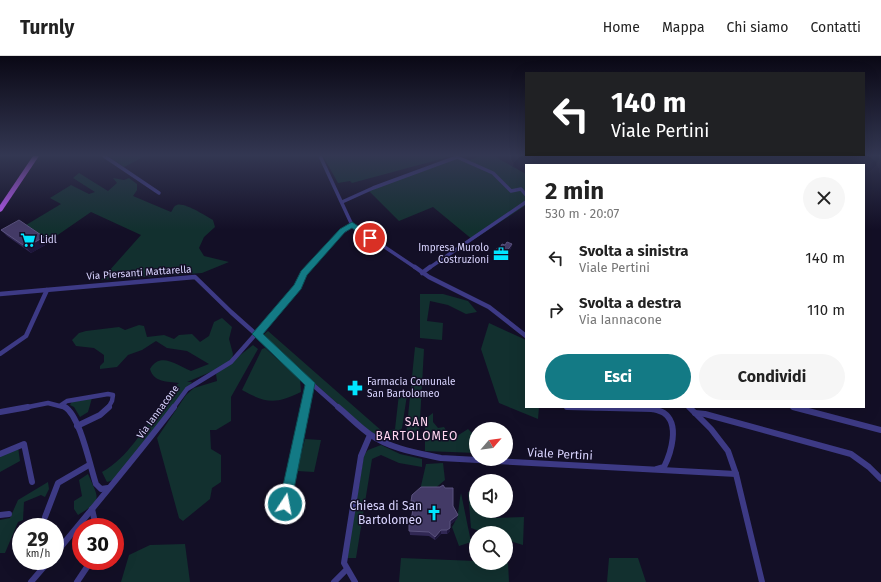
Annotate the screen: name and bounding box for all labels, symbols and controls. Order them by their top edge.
text: Turnly [20,16,74,39]
text: Home [603,19,640,36]
text: Mappa [662,19,705,36]
text: Chi siamo [727,19,788,36]
text: Contatti [810,19,861,36]
text: 140 m [611,86,687,119]
icon: left [545,88,597,140]
text: Viale Pertini [611,120,709,142]
text: 2 min [545,177,604,205]
button: close [803,177,845,219]
text: 530 m · 20:07 [545,206,619,221]
pin [353,221,387,255]
icon: arrive [359,227,381,249]
supermarket icon: Lidl [19,231,37,249]
place label: Lidl [40,234,57,246]
place label: Impresa Murolo Costruzioni [418,242,489,266]
text: Svolta a sinistra [579,242,689,260]
office icon: Impresa Murolo Costruzioni [492,245,510,263]
icon: left [545,247,567,269]
text: 140 m [805,249,845,267]
text: Viale Pertini [579,260,650,275]
street label: Via Piersanti Mattarella [86,263,192,283]
text: Svolta a destra [579,294,681,312]
icon: right [545,299,567,321]
text: 110 m [807,301,845,319]
text: Via Iannacone [579,312,662,327]
button: Esci [545,354,691,400]
button: Condividi [699,354,845,400]
place label: Farmacia Comunale San Bartolomeo [367,376,455,400]
pharmacy icon: Farmacia Comunale San Bartolomeo [346,379,364,397]
street label: Via Iannacone [134,383,182,441]
district label: SAN BARTOLOMEO [376,415,458,443]
north arrow [469,422,513,466]
map controls [469,422,513,570]
street label: Viale Pertini [527,445,593,463]
button: sound [469,474,513,518]
position arrow [264,483,306,525]
place label: Chiesa di San Bartolomeo [349,499,422,527]
church icon: Chiesa di San Bartolomeo [425,504,443,522]
speed limit sign: 30 [72,518,124,570]
button: search [469,526,513,570]
text: 29 [27,527,49,551]
text: km/h [26,548,50,560]

